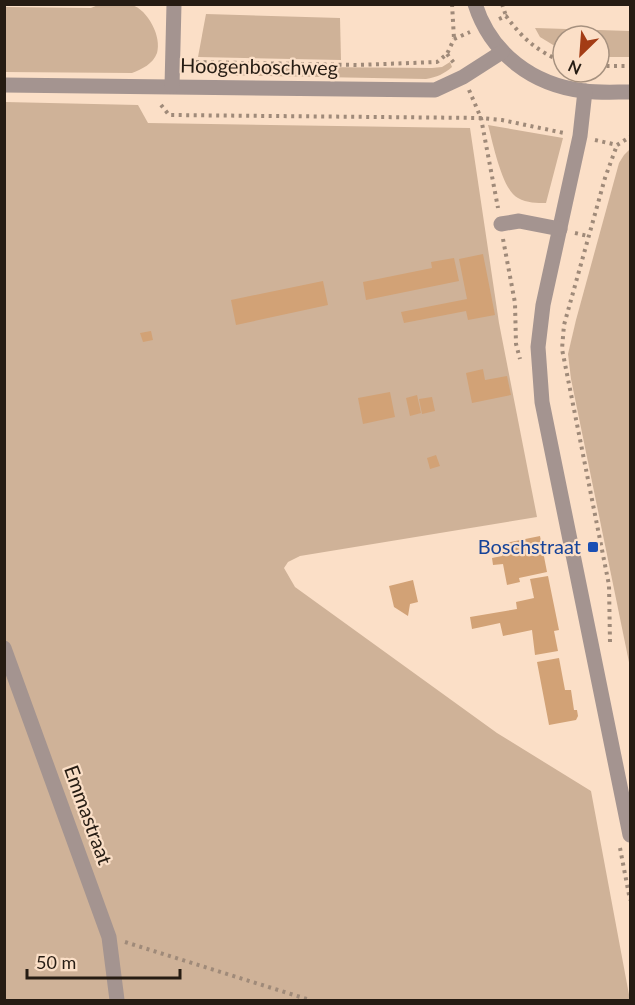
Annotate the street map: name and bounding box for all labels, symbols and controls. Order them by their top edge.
north arrow [551,24,611,84]
street label: Hoogenboschweg [180,53,338,79]
text: N [565,57,584,79]
place label: Boschstraat [478,534,581,558]
marker: Boschstraat [586,540,600,554]
street label: Emmastraat [60,762,118,868]
scale bar [27,942,180,980]
text: 50 m [36,951,76,973]

